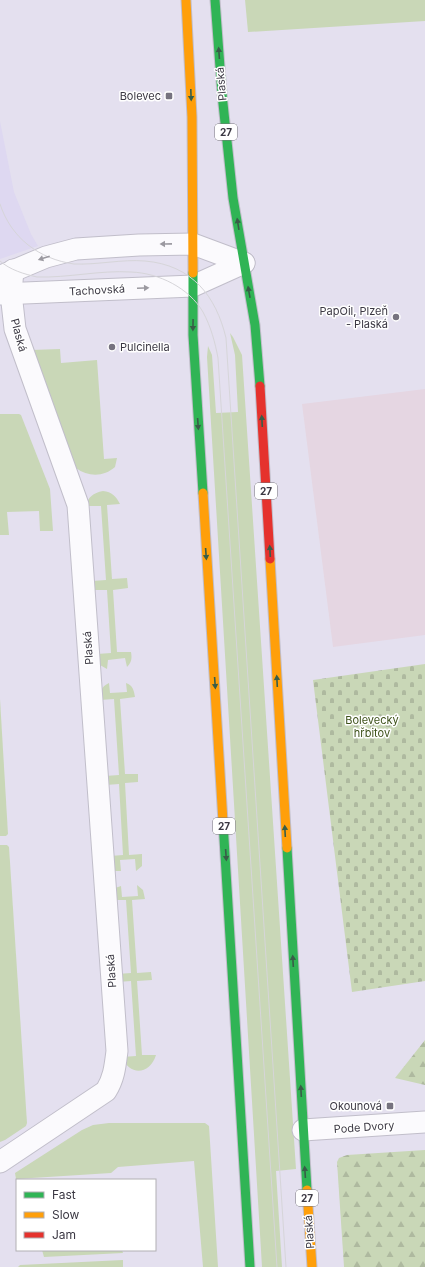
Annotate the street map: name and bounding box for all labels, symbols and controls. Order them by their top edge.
one-way arrow [215,47,222,59]
street label: Plaská [213,67,229,101]
place label: Bolevec [120,89,161,103]
one-way arrow [187,89,194,101]
marker: Bolevec [164,91,174,101]
road number: 27 [215,124,237,140]
one-way arrow [234,218,240,230]
one-way arrow [159,241,172,247]
one-way arrow [38,255,50,261]
street label: Tachovská [69,282,125,298]
one-way arrow [137,285,150,291]
one-way arrow [246,286,252,298]
place label: PapOil, Plzeň - Plaská [320,304,388,331]
marker: PapOil, Plzeň - Plaská [391,312,401,322]
street label: Plaská [8,317,30,353]
one-way arrow [190,319,196,332]
place label: Pulcinella [120,340,170,354]
marker: Pulcinella [107,342,117,352]
one-way arrow [259,415,266,427]
one-way arrow [195,418,202,430]
road number: 27 [255,483,277,499]
one-way arrow [266,545,273,557]
one-way arrow [203,548,210,560]
street label: Plaská [80,631,96,665]
one-way arrow [273,675,280,687]
one-way arrow [211,677,218,689]
park label: Bolevecký hřbitov [345,713,399,740]
road number: 27 [213,818,235,834]
one-way arrow [282,825,289,837]
one-way arrow [222,849,229,861]
street label: Plaská [103,954,119,988]
one-way arrow [290,954,296,967]
one-way arrow [297,1085,304,1097]
place label: Okounová [330,1099,382,1113]
marker: Okounová [385,1101,395,1111]
street label: Pode Dvory [333,1118,395,1136]
one-way arrow [302,1166,309,1178]
legend [16,1179,156,1251]
text: Fast [52,1187,76,1202]
road number: 27 [296,1190,318,1206]
text: Slow [52,1207,80,1222]
street label: Plaská [301,1215,317,1249]
text: Jam [52,1227,76,1242]

